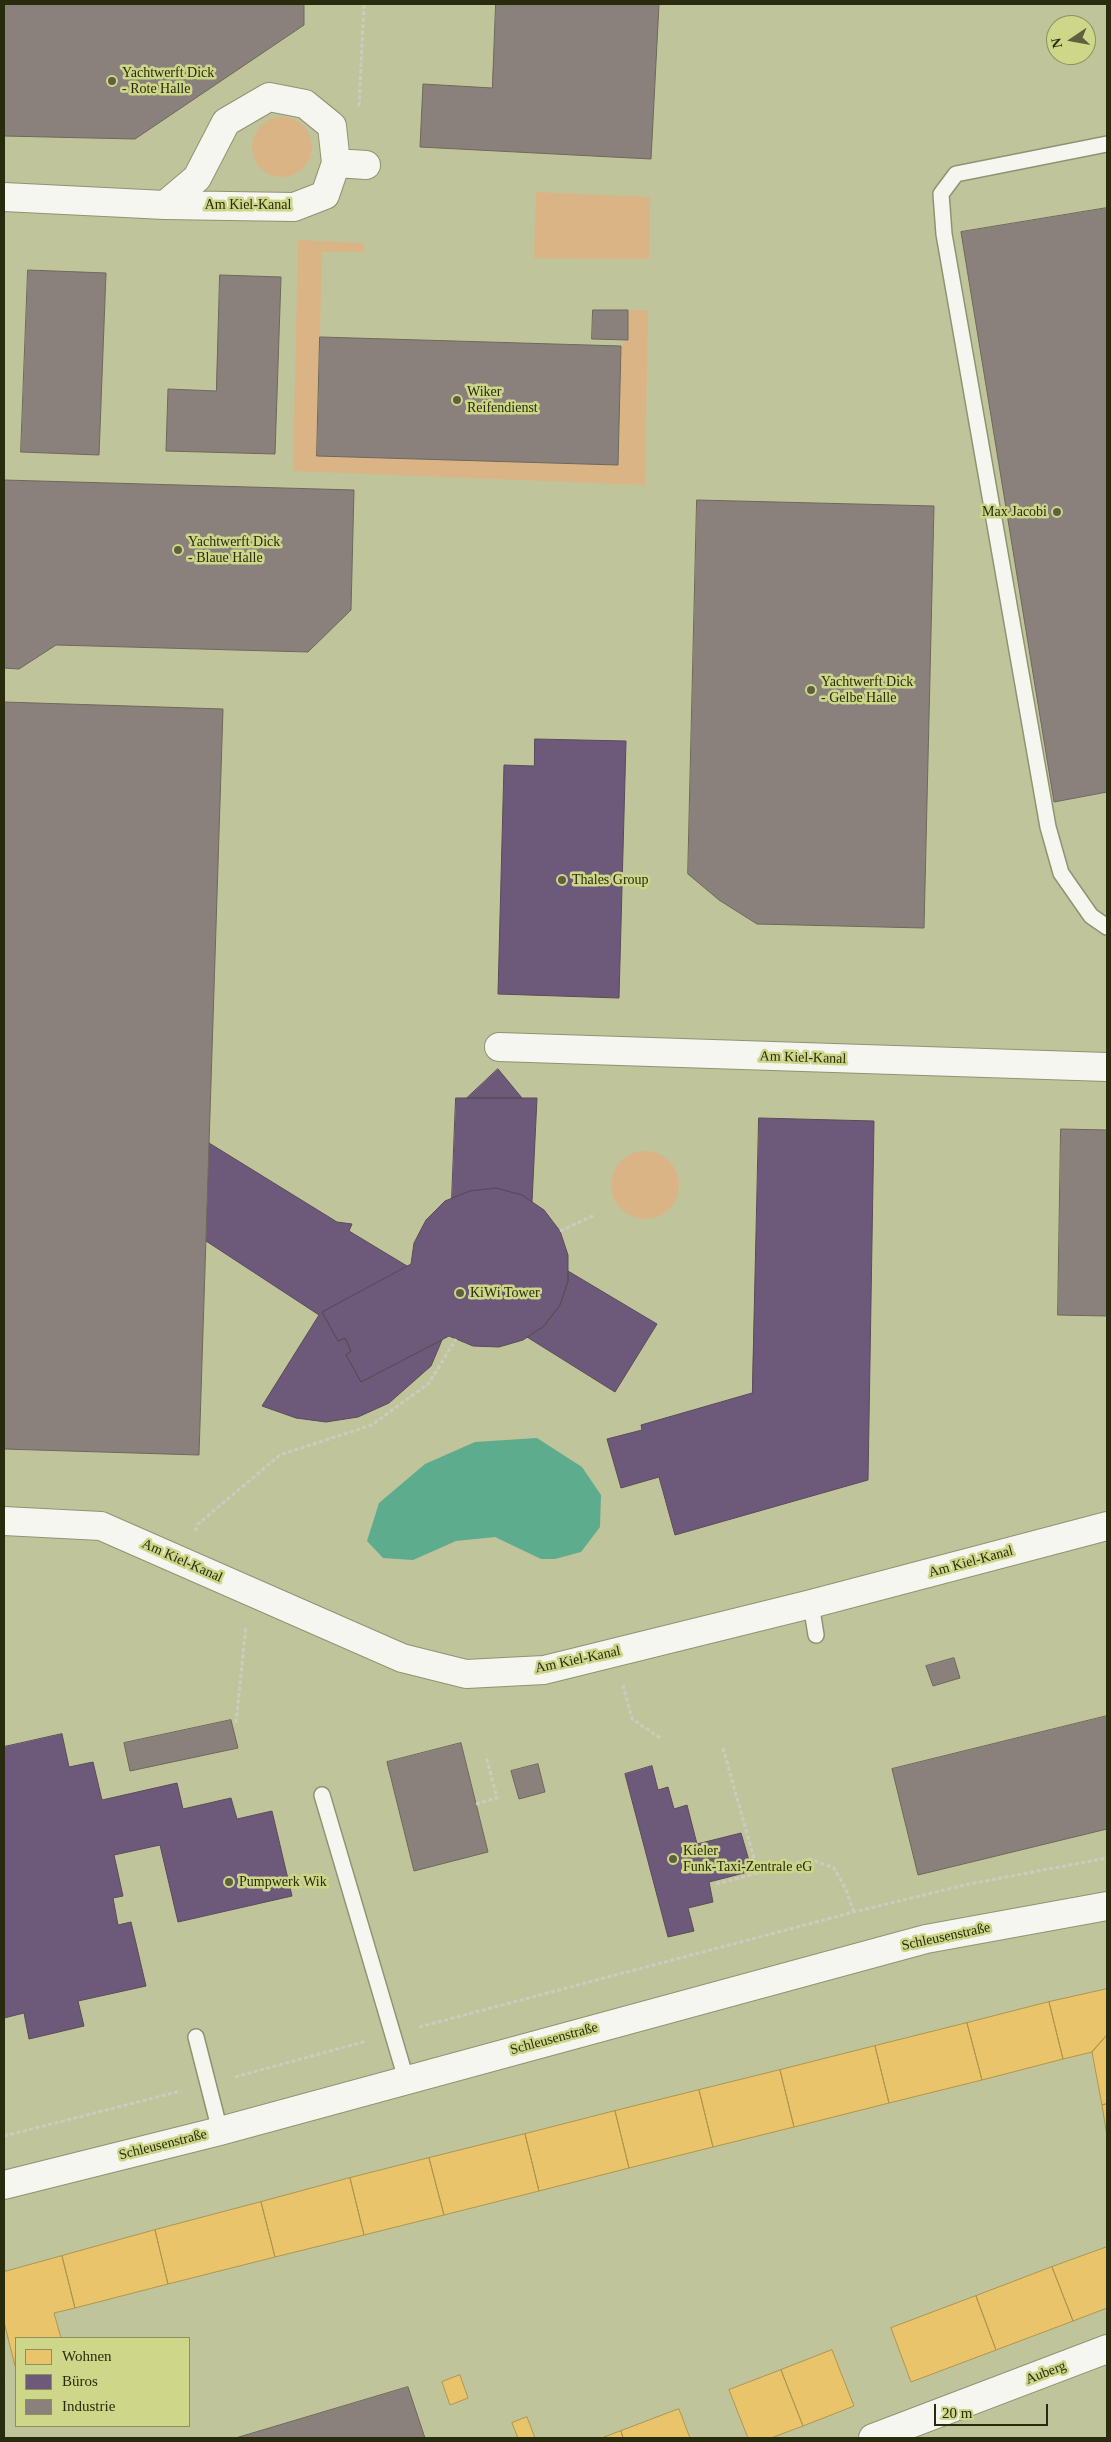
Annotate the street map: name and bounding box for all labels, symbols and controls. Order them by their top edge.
north arrow [1046,15,1096,65]
text: N [1048,37,1065,50]
place label: Yachtwerft Dick - Rote Halle [122,65,214,98]
marker: Yachtwerft Dick - Rote Halle [106,75,118,87]
street label: Am Kiel-Kanal [205,197,291,213]
place label: Wiker Reifendienst [467,384,538,417]
marker: Wiker Reifendienst [451,394,463,406]
place label: Max Jacobi [982,504,1047,520]
marker: Max Jacobi [1051,506,1063,518]
place label: Yachtwerft Dick - Blaue Halle [188,534,280,566]
marker: Yachtwerft Dick - Blaue Halle [172,544,184,556]
place label: Yachtwerft Dick - Gelbe Halle [821,674,913,706]
marker: Yachtwerft Dick - Gelbe Halle [805,684,817,696]
place label: Thales Group [572,872,649,888]
marker: Thales Group [556,874,568,886]
street label: Am Kiel-Kanal [759,1048,847,1068]
place label: KiWi Tower [470,1285,540,1301]
marker: KiWi Tower [454,1287,466,1299]
street label: Am Kiel-Kanal [139,1536,225,1586]
street label: Am Kiel-Kanal [927,1543,1015,1581]
street label: Am Kiel-Kanal [534,1643,622,1677]
place label: Kieler Funk-Taxi-Zentrale eG [683,1843,812,1875]
marker: Kieler Funk-Taxi-Zentrale eG [667,1853,679,1865]
place label: Pumpwerk Wik [239,1874,327,1890]
marker: Pumpwerk Wik [223,1876,235,1888]
street label: Schleusenstraße [900,1919,992,1955]
street label: Schleusenstraße [508,2019,600,2059]
street label: Schleusenstraße [117,2126,209,2164]
legend [15,2337,190,2427]
text: Wohnen [62,2348,112,2364]
street label: Auberg [1024,2358,1068,2388]
text: Büros [62,2373,98,2389]
scale bar [936,2394,1050,2426]
text: Industrie [62,2398,115,2414]
text: 20 m [942,2405,972,2421]

